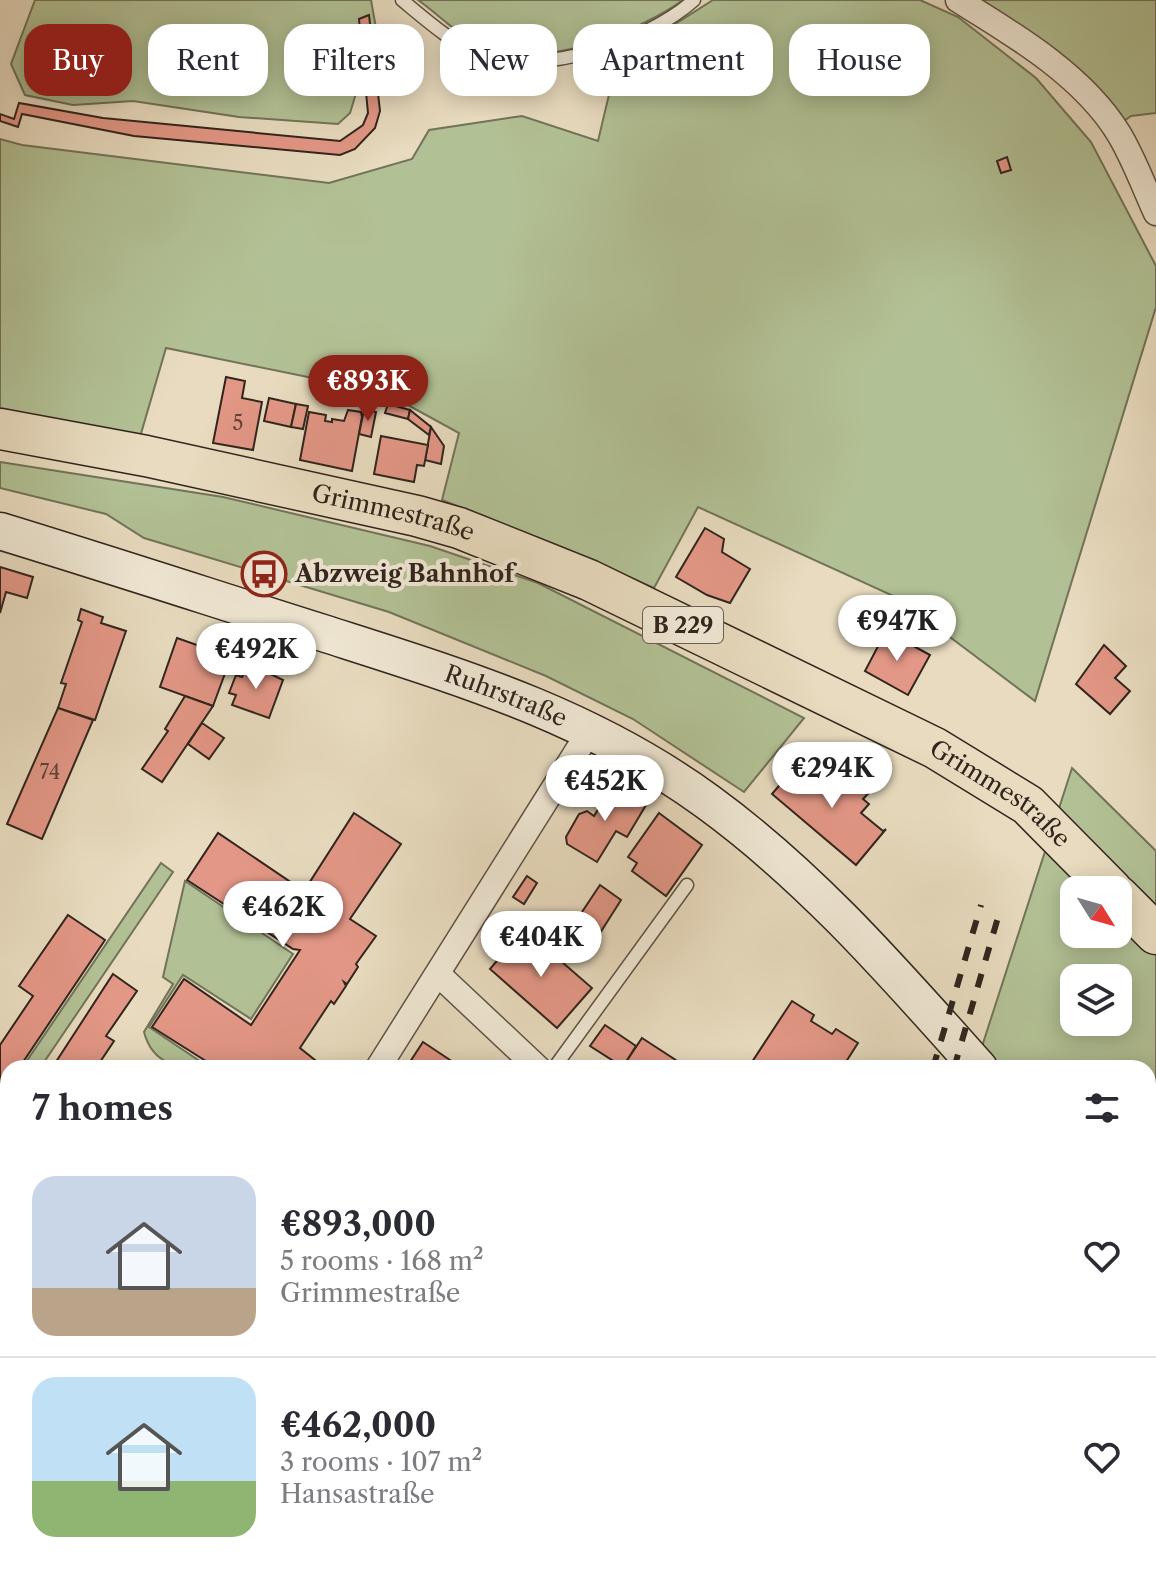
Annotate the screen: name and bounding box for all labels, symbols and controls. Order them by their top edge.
chip: Buy [24,24,132,96]
chip: Rent [148,24,268,96]
chip: Filters [284,24,424,96]
chip: New [440,24,557,96]
chip: Apartment [573,24,773,96]
chip: House [789,24,930,96]
pin: €893K [312,355,424,423]
text: €893K [326,365,410,397]
house number: 5 [233,411,243,435]
street label: Grimmestraße [309,478,479,547]
bus stop icon: Abzweig Bahnhof [240,550,288,598]
place label: Abzweig Bahnhof [294,559,518,588]
pin: €947K [841,595,953,663]
text: €947K [856,605,938,637]
road number: B 229 [643,607,723,643]
pin: €492K [200,623,312,691]
text: €492K [214,633,298,665]
street label: Ruhrstraße [441,659,572,733]
street label: Grimmestraße [925,733,1077,853]
pin: €294K [776,742,888,810]
text: €294K [790,752,874,784]
pin: €452K [549,755,661,823]
house number: 74 [40,760,60,784]
text: €452K [564,765,646,797]
north arrow [1060,876,1132,948]
map controls [1060,876,1132,1036]
pin: €462K [227,881,339,949]
text: €462K [241,891,325,923]
pin: €404K [485,911,597,979]
text: €404K [499,921,583,953]
button: layers [1060,964,1132,1036]
icon: filters [1080,1086,1124,1130]
text: 7 homes [32,1087,173,1129]
text: €893,000 [280,1203,436,1245]
icon: home [96,1208,192,1304]
icon: heart [1080,1234,1124,1278]
text: 5 rooms · 168 m² [280,1245,484,1277]
text: Grimmestraße [280,1277,460,1309]
text: €462,000 [280,1404,436,1446]
icon: home [96,1409,192,1505]
icon: heart [1080,1435,1124,1479]
text: 3 rooms · 107 m² [280,1446,482,1478]
text: Hansastraße [280,1478,435,1510]

